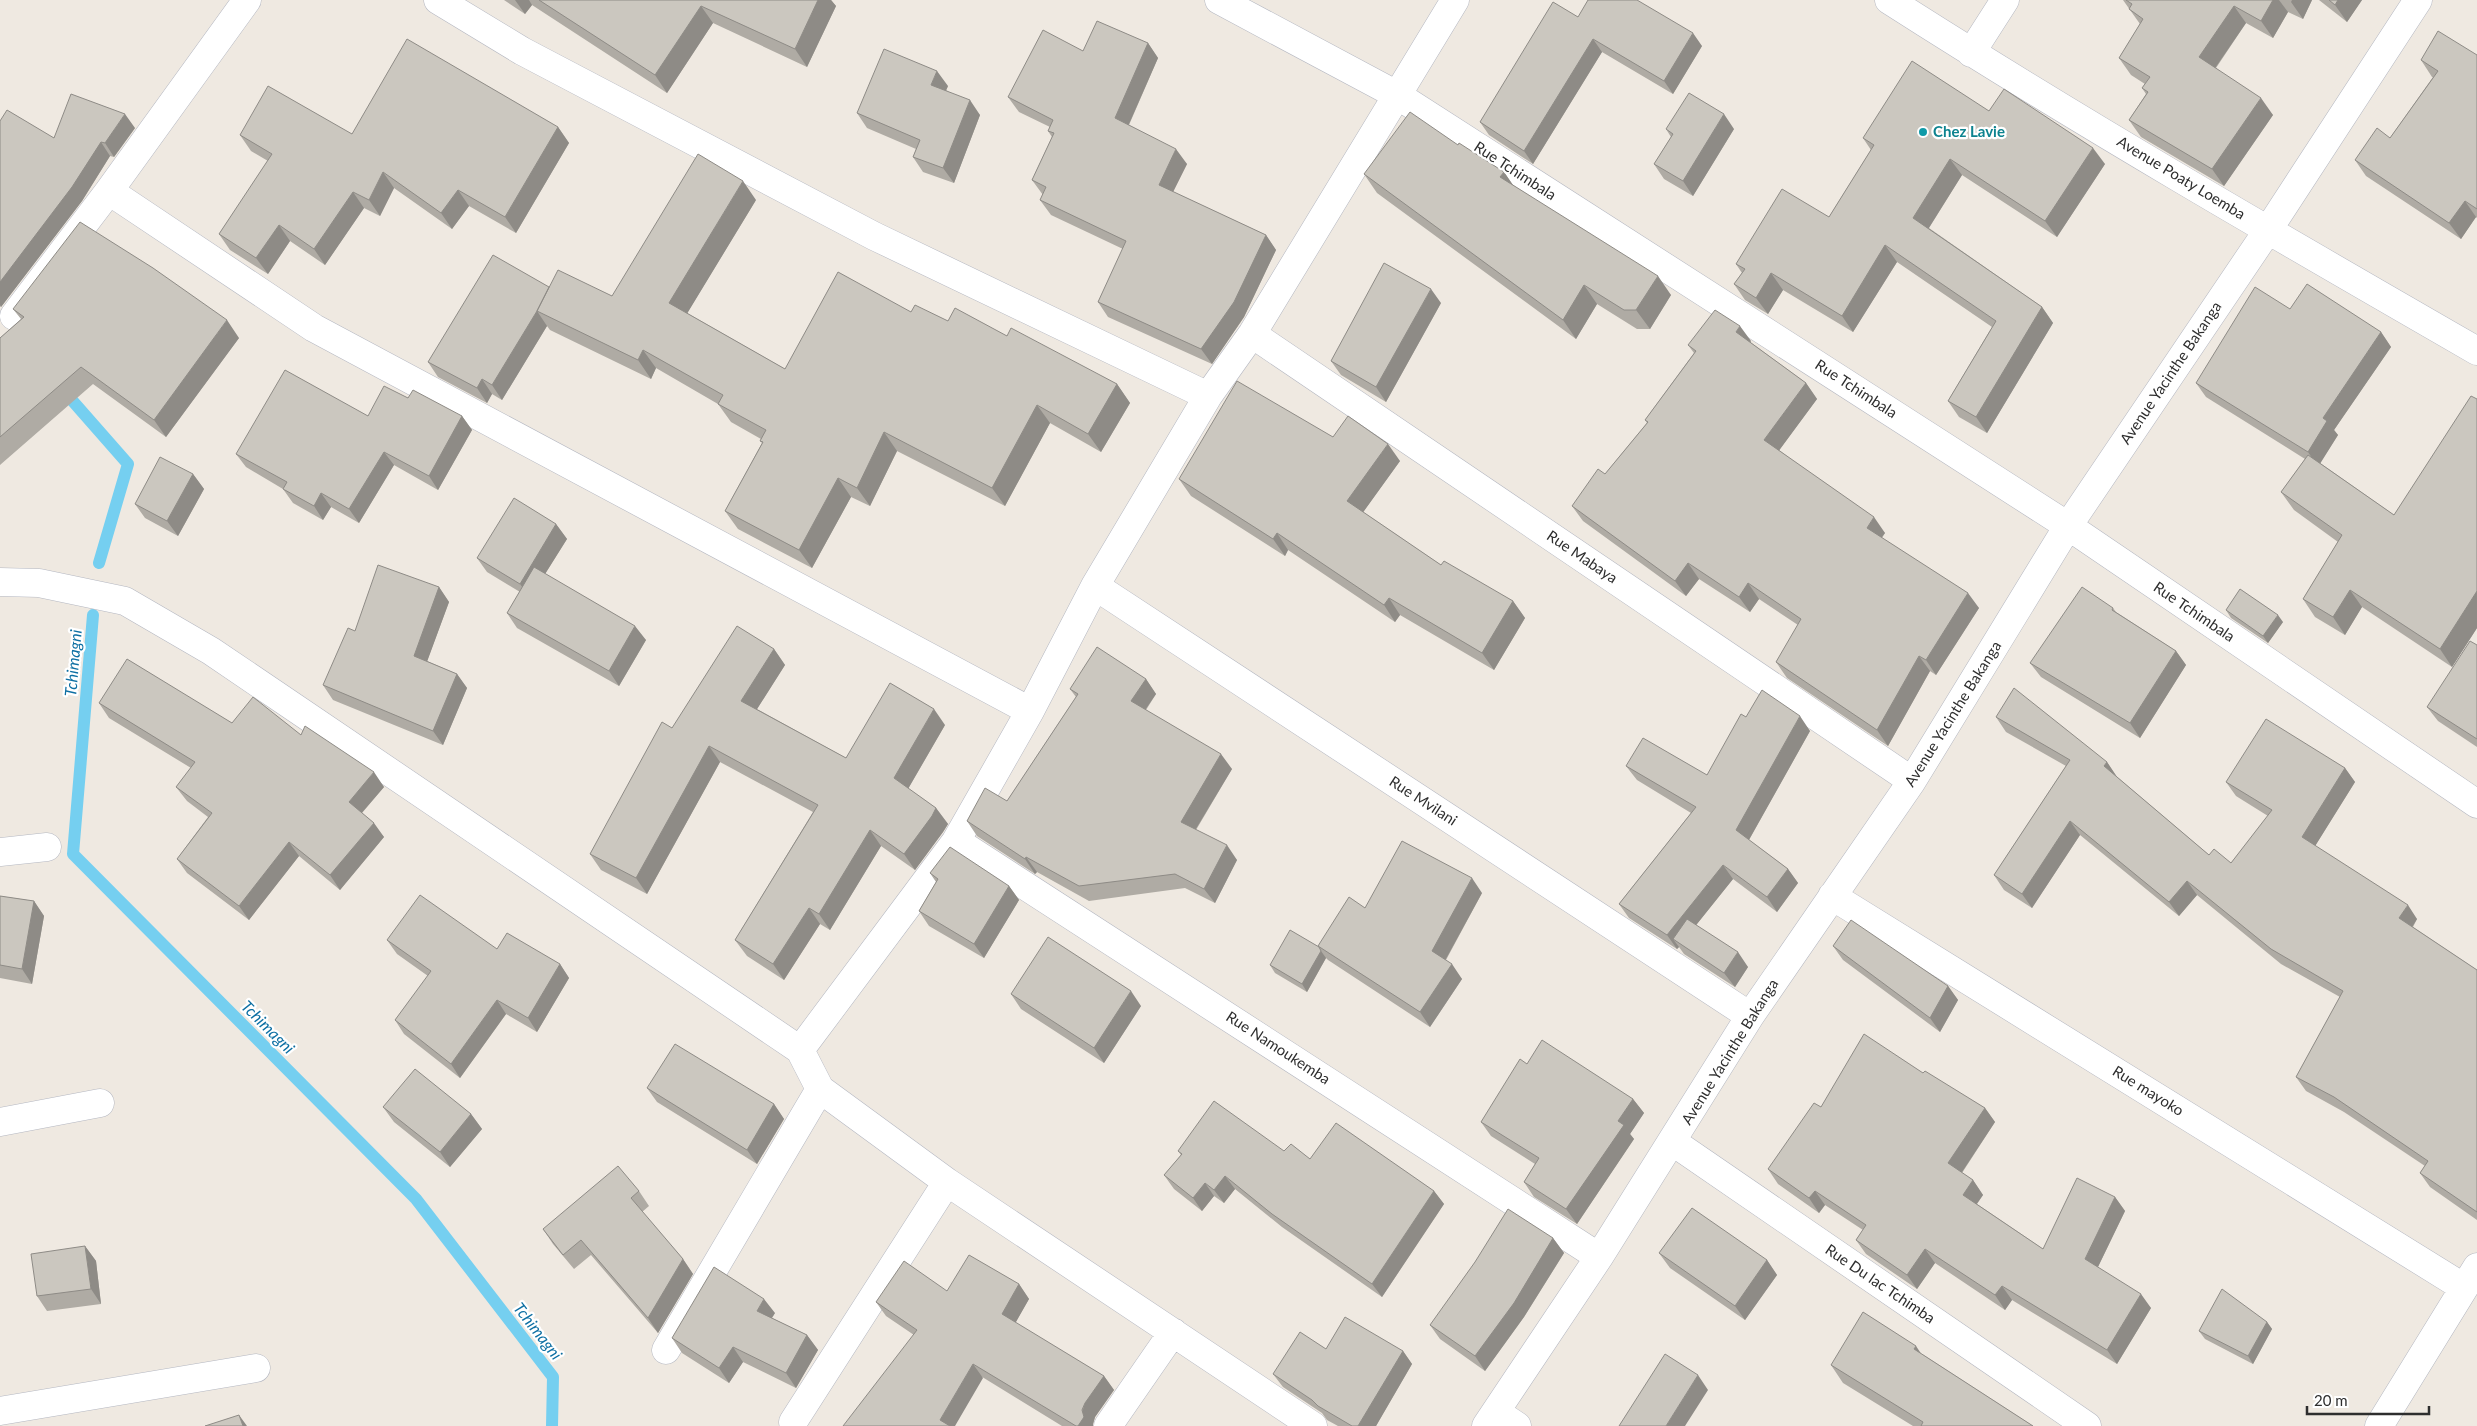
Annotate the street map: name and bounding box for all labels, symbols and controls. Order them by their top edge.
place label: Chez Lavie [1933,122,2005,140]
marker: Chez Lavie [1917,126,1929,138]
street label: Avenue Poaty Loemba [2114,132,2249,223]
street label: Rue Tchimbala [1471,137,1560,203]
street label: Avenue Yacinthe Bakanga [2116,298,2225,447]
street label: Rue Tchimbala [1812,355,1901,421]
street label: Rue Mabaya [1544,526,1621,586]
street label: Rue Tchimbala [2151,577,2239,645]
water label: Tchimagni [60,628,85,697]
street label: Avenue Yacinthe Bakanga [1900,637,2004,790]
street label: Rue Mvilani [1386,772,1461,829]
street label: Avenue Yacinthe Bakanga [1677,975,1781,1128]
water label: Tchimagni [238,996,299,1057]
street label: Rue Namoukemba [1223,1007,1334,1087]
street label: Rue mayoko [2110,1061,2187,1119]
street label: Rue Du lac Tchimba [1822,1240,1939,1327]
water label: Tchimagni [510,1298,567,1363]
scale bar [2307,1384,2430,1416]
text: 20 m [2314,1391,2348,1409]

